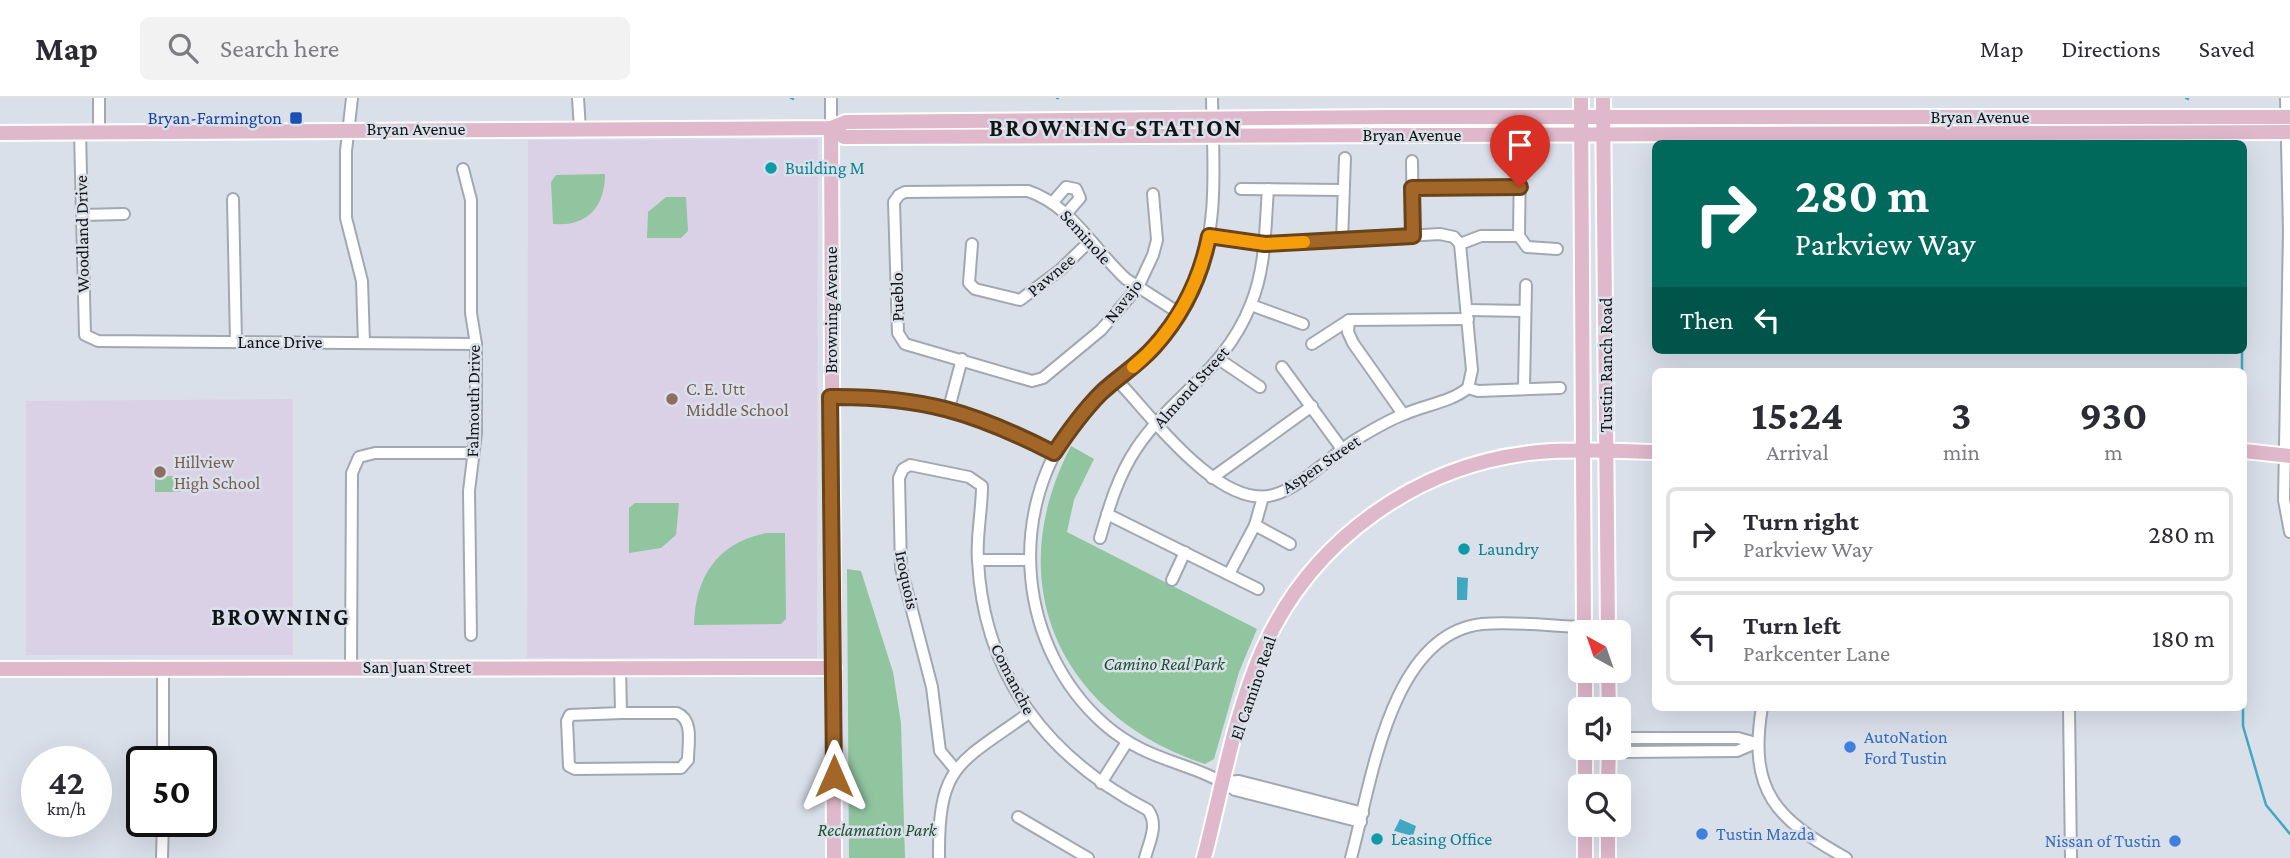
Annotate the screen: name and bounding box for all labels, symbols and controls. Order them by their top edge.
search box [140,17,630,80]
icon: search [164,29,202,67]
text: Map [35,30,98,67]
text: Search here [220,34,339,63]
text: Map [1980,35,2024,62]
text: Directions [2062,35,2161,62]
text: Saved [2199,35,2255,62]
street label: Bryan Avenue [1931,107,2030,127]
place label: Bryan-Farmington [148,108,282,128]
marker: Bryan-Farmington [288,110,304,126]
district label: BROWNING STATION [989,114,1243,141]
pin [1490,115,1550,187]
street label: Bryan Avenue [367,119,466,139]
street label: Bryan Avenue [1363,125,1462,145]
icon: arrive [1501,126,1539,164]
place label: Building M [785,158,865,178]
marker: Building M [763,160,779,176]
icon: right [1680,168,1771,259]
text: 280 m [1795,168,1929,223]
street label: Woodland Drive [71,175,93,293]
street label: Seminole [1056,206,1116,269]
text: Parkview Way [1795,226,1975,262]
street label: Browning Avenue [821,246,841,374]
street label: Pawnee [1023,249,1079,301]
street label: Pueblo [887,272,907,322]
street label: Navajo [1100,275,1147,327]
street label: Tustin Ranch Road [1596,297,1616,432]
icon: left [1748,301,1786,339]
text: Then [1680,306,1734,335]
street label: Lance Drive [238,332,322,352]
street label: Almond Street [1149,341,1234,432]
street label: Falmouth Drive [462,344,484,457]
place label: C. E. Utt Middle School [686,379,789,420]
marker: C. E. Utt Middle School [664,391,680,407]
text: 15:24 [1751,391,1843,438]
text: 3 [1951,391,1972,438]
text: 930 [2079,391,2148,438]
street label: Aspen Street [1278,430,1365,497]
text: Arrival [1766,439,1829,465]
text: min [1943,439,1980,465]
text: m [2104,439,2123,465]
place label: Hillview High School [174,452,261,493]
marker: Hillview High School [152,464,168,480]
text: Turn right [1743,507,1859,536]
icon: right [1684,515,1722,553]
text: 280 m [2148,520,2215,549]
text: Parkview Way [1743,536,1873,562]
place label: Laundry [1478,539,1539,559]
marker: Laundry [1456,541,1472,557]
street label: Iroquois [891,549,923,611]
district label: BROWNING [211,603,351,630]
text: Turn left [1743,611,1841,640]
icon: left [1684,619,1722,657]
north arrow [1568,620,1631,682]
map controls [1568,620,1631,837]
text: 180 m [2152,624,2215,653]
street label: El Camino Real [1226,633,1280,743]
street label: Comanche [987,640,1039,718]
text: Parkcenter Lane [1743,640,1890,666]
park label: Camino Real Park [1103,654,1226,674]
street label: San Juan Street [363,657,472,677]
button: sound [1568,697,1631,760]
place label: AutoNation Ford Tustin [1864,727,1948,768]
position arrow [797,739,871,813]
marker: AutoNation Ford Tustin [1842,739,1858,755]
speed limit sign: 50 [126,746,217,837]
text: 42 [48,763,85,802]
button: search [1568,774,1631,837]
text: km/h [47,799,86,819]
park label: Reclamation Park [818,820,938,840]
place label: Tustin Mazda [1716,824,1815,844]
marker: Tustin Mazda [1694,826,1710,842]
place label: Leasing Office [1391,829,1492,849]
marker: Leasing Office [1369,831,1385,847]
place label: Nissan of Tustin [2045,831,2161,851]
marker: Nissan of Tustin [2167,833,2183,849]

